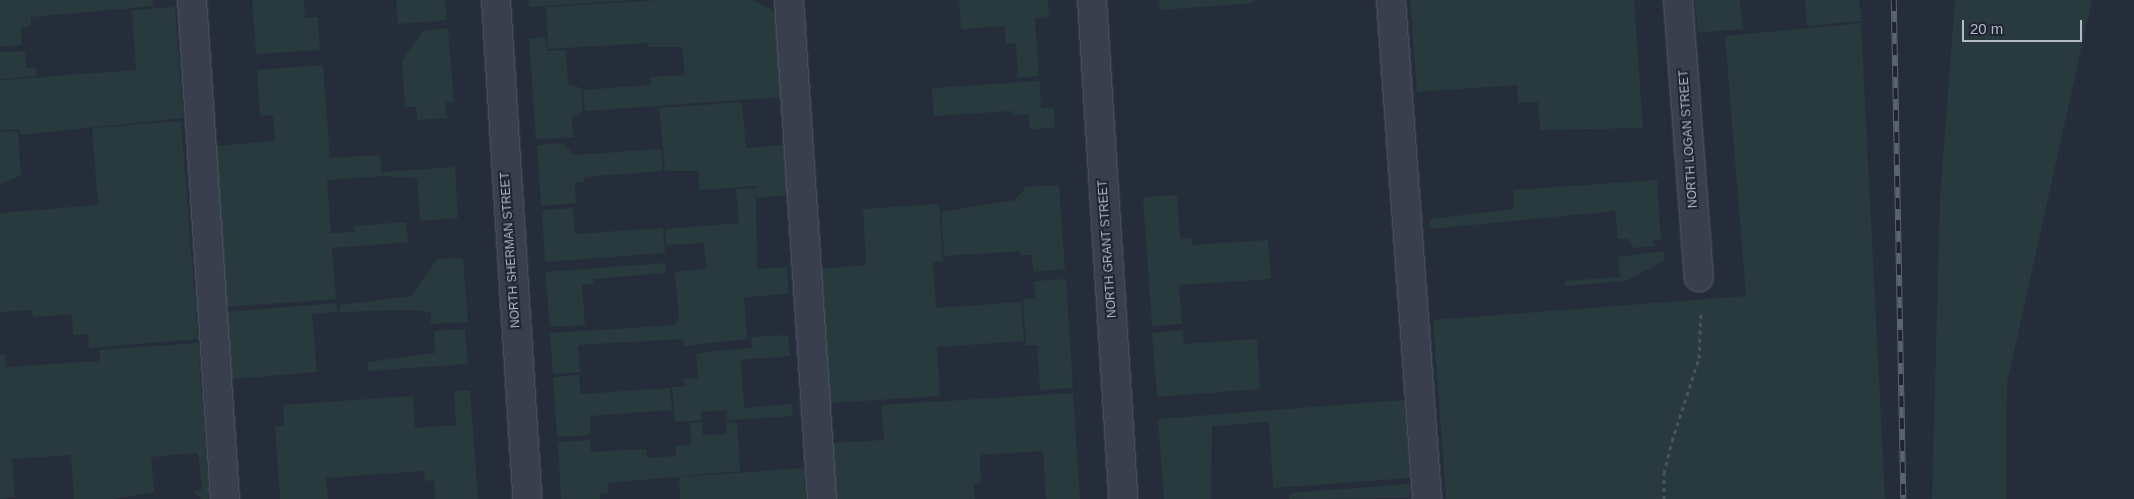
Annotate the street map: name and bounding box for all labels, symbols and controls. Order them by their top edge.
scale bar [1964,10,2084,42]
text: 20 m [1970,20,2003,37]
street label: NORTH LOGAN STREET [1677,69,1701,209]
street label: NORTH SHERMAN STREET [498,171,524,329]
street label: NORTH GRANT STREET [1096,179,1120,319]

